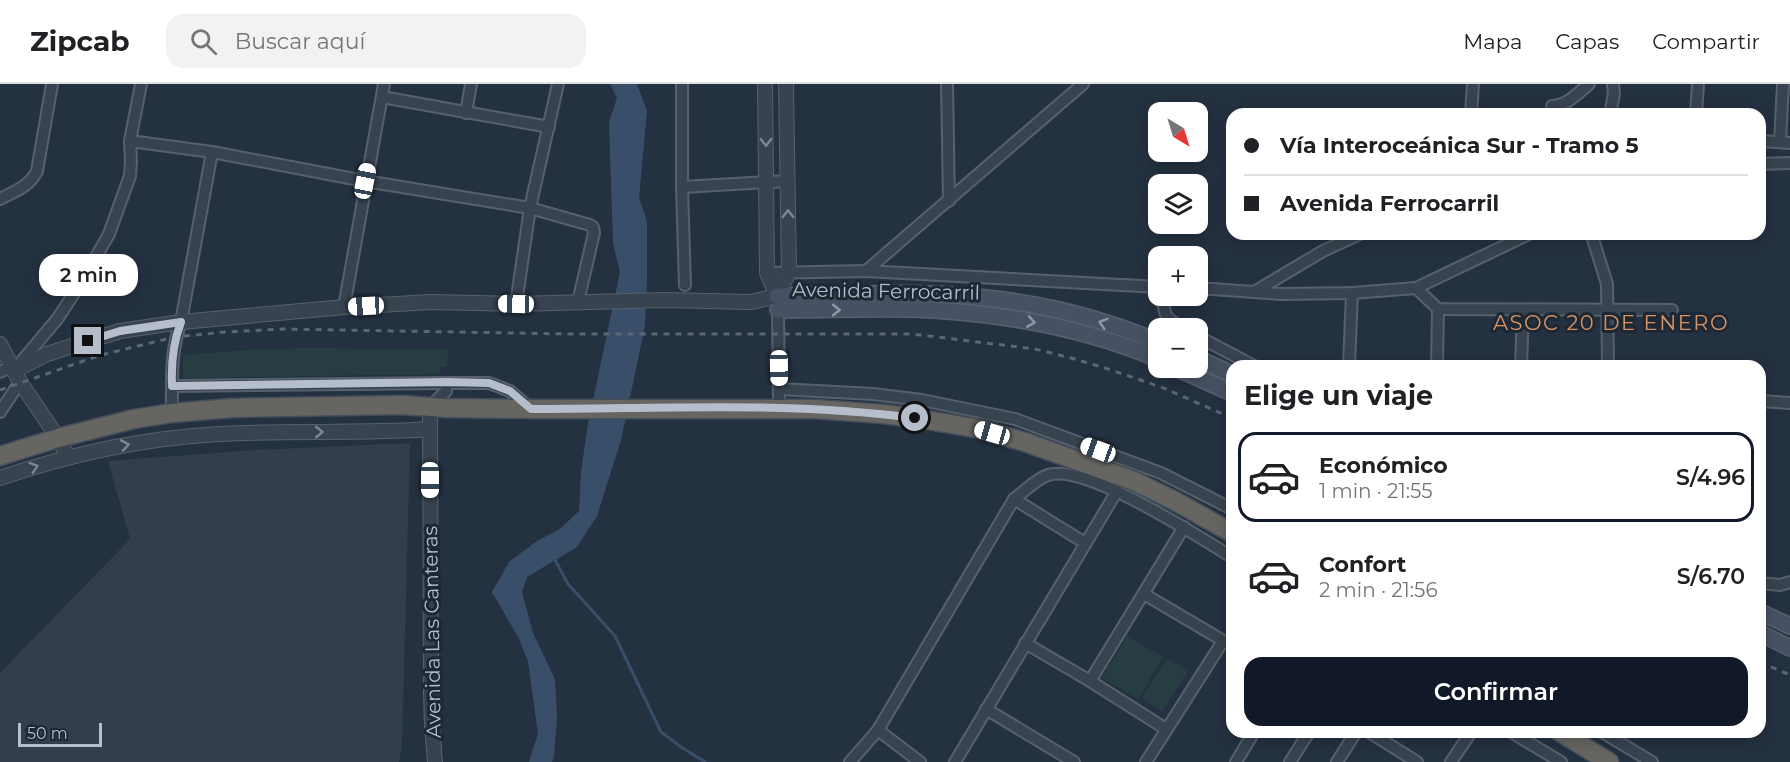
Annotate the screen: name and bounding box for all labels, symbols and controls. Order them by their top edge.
search box [166,14,586,68]
text: Zipcab [30,24,130,58]
icon: search [187,25,220,58]
text: Buscar aquí [235,28,365,55]
text: Mapa [1463,29,1522,54]
text: Capas [1555,29,1619,54]
text: Compartir [1652,29,1760,54]
north arrow [1148,102,1208,162]
map controls [1148,102,1208,378]
text: Vía Interoceánica Sur - Tramo 5 [1280,132,1639,159]
one-way arrow [759,138,772,147]
car [353,162,377,200]
button: layers [1148,174,1208,234]
text: Avenida Ferrocarril [1280,190,1499,217]
one-way arrow [782,209,794,218]
button: + [1148,246,1208,306]
callout: 2 min [38,254,138,296]
text: 2 min [60,263,117,287]
street label: Avenida Ferrocarril [792,277,980,305]
car [498,295,534,313]
car [348,296,384,316]
one-way arrow [832,304,841,316]
district label: ASOC 20 DE ENERO [1493,310,1729,335]
one-way arrow [1026,315,1035,327]
one-way arrow [1098,318,1109,330]
button: − [1148,318,1208,378]
route end [74,327,101,354]
car [770,350,788,386]
text: Elige un viaje [1244,379,1433,412]
route start [901,404,928,431]
car [972,419,1012,447]
one-way arrow [315,426,324,438]
car [1078,435,1118,465]
one-way arrow [120,440,130,452]
icon: car [1247,450,1301,504]
text: Económico [1319,452,1448,479]
one-way arrow [28,462,39,474]
car [421,462,439,498]
text: S/4.96 [1676,464,1745,491]
text: 1 min · 21:55 [1319,479,1432,503]
street label: Avenida Las Canteras [418,525,446,738]
icon: car [1247,549,1301,603]
text: Confort [1319,551,1406,578]
text: S/6.70 [1677,563,1745,590]
text: 2 min · 21:56 [1319,578,1438,602]
button: Confirmar [1244,657,1748,726]
scale bar [18,720,102,748]
text: 50 m [27,724,68,743]

